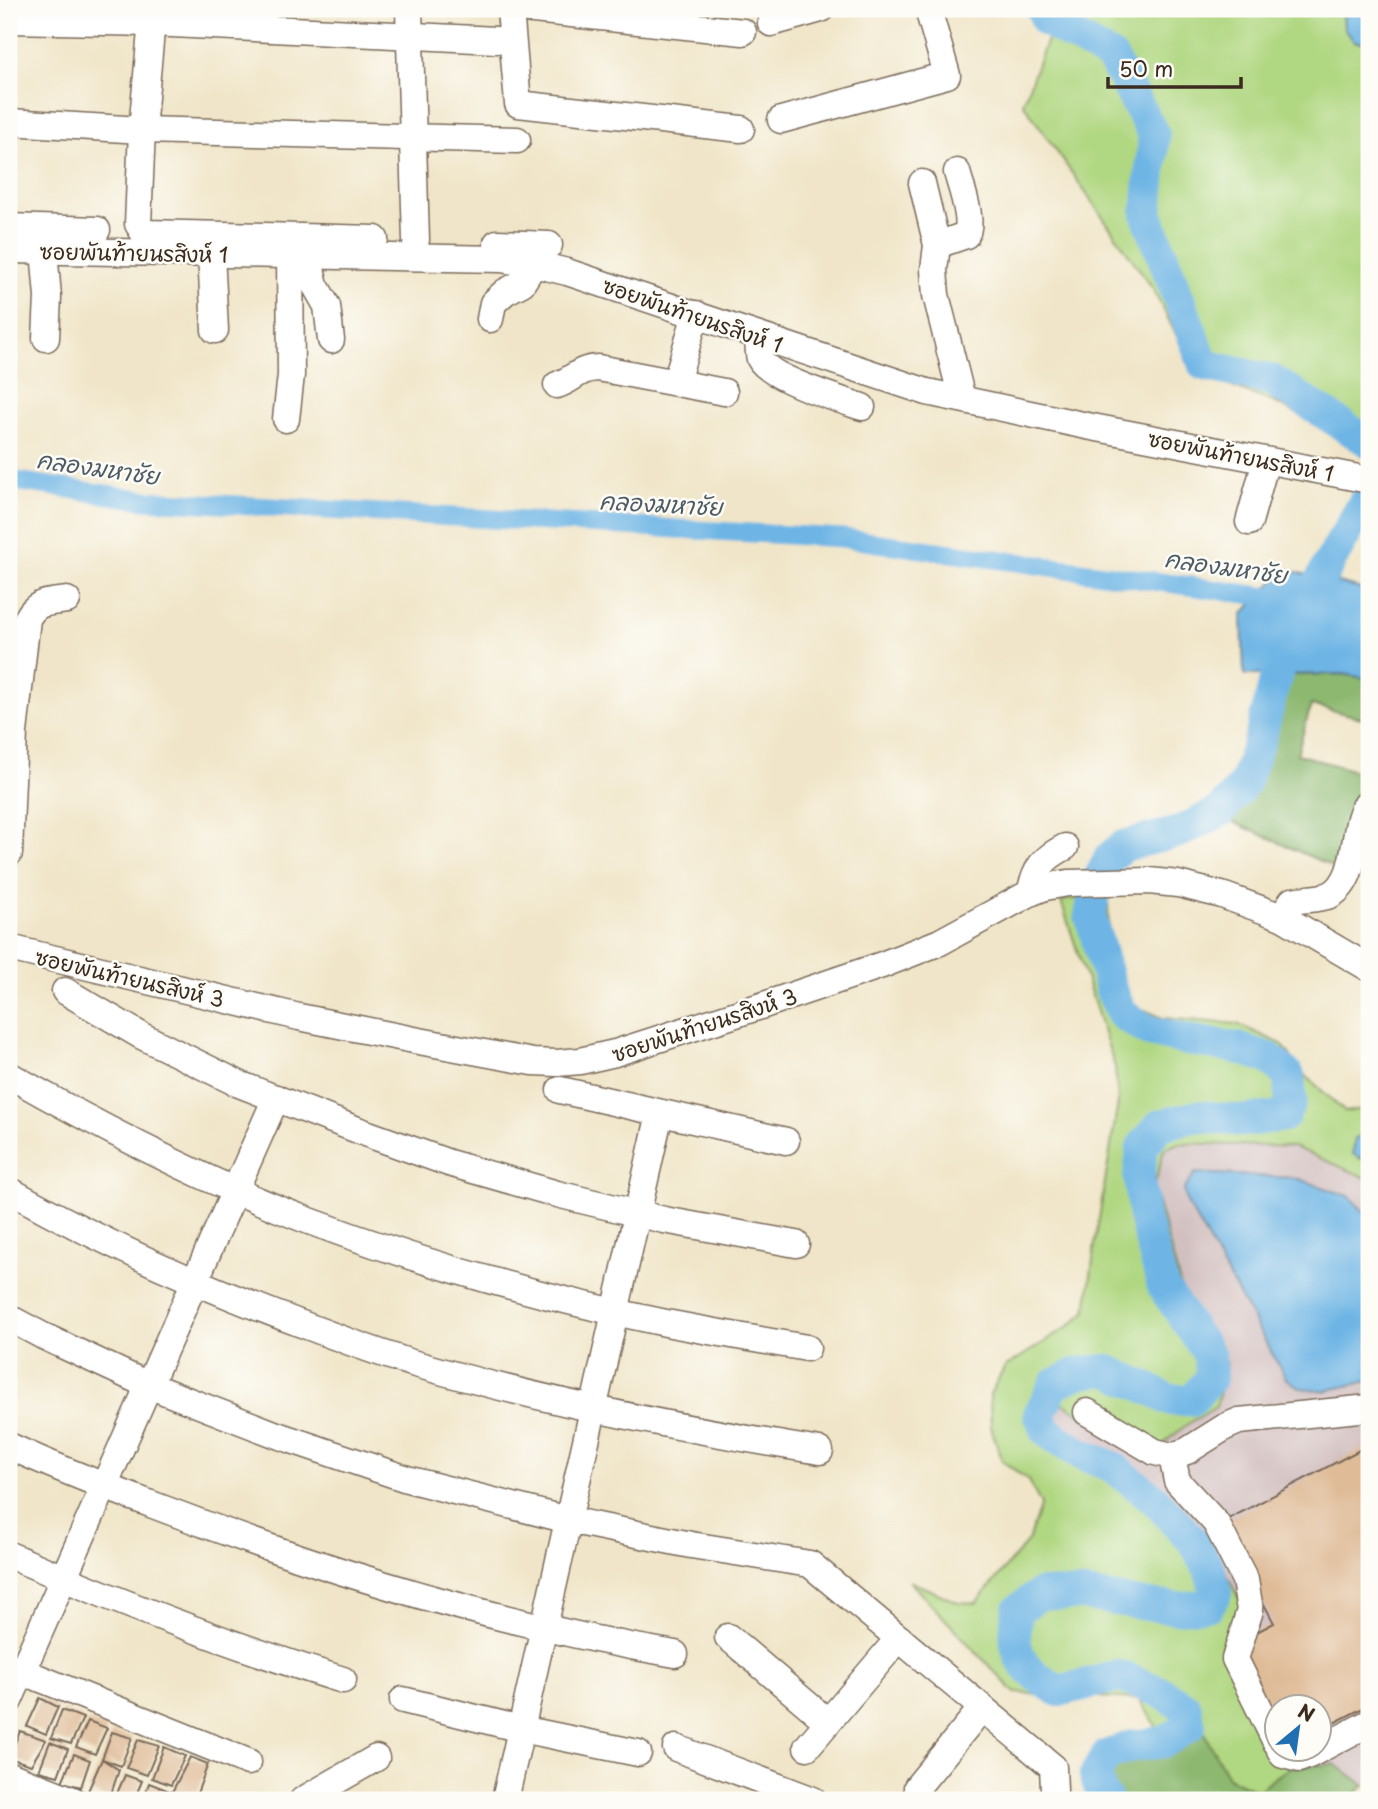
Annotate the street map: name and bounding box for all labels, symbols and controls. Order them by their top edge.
scale bar [1108,46,1242,90]
text: 50 m [1119,52,1173,84]
street label: ซอยพันท้ายนรสิงห์ 1 [39,234,229,270]
street label: ซอยพันท้ายนรสิงห์ 1 [599,268,787,360]
street label: ซอยพันท้ายนรสิงห์ 1 [1145,421,1337,489]
water label: คลองมหาชัย [35,441,163,493]
water label: คลองมหาชัย [599,482,725,524]
water label: คลองมหาชัย [1163,540,1291,592]
street label: ซอยพันท้ายนรสิงห์ 3 [32,940,228,1014]
street label: ซอยพันท้ายนรสิงห์ 3 [607,979,801,1069]
north arrow [1262,1694,1332,1764]
text: N [1293,1696,1320,1728]

